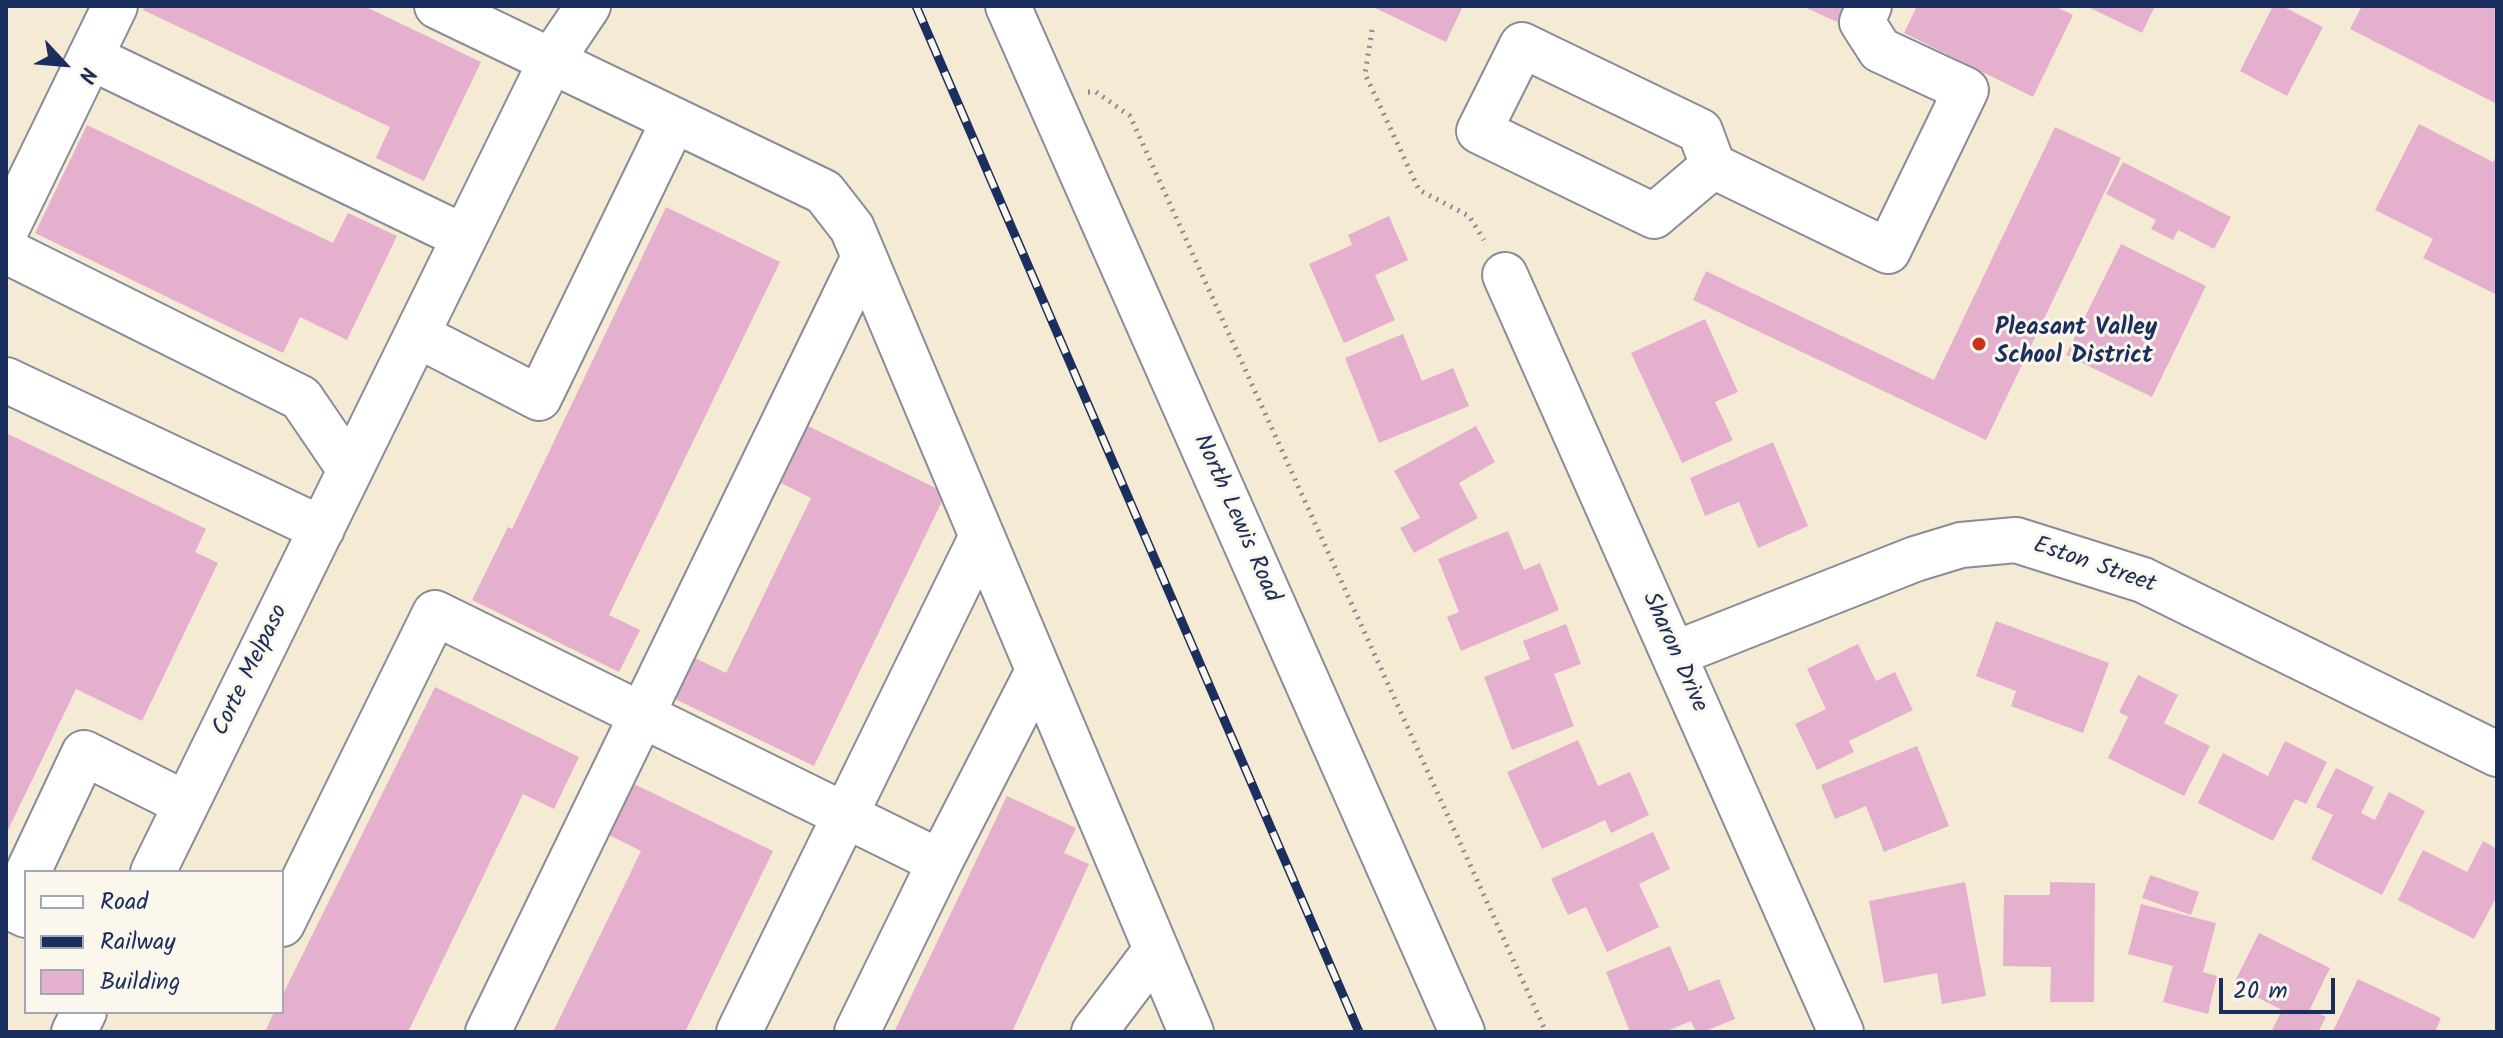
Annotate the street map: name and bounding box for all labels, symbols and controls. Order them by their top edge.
north arrow [24,24,104,104]
text: N [67,61,105,89]
place label: Pleasant Valley School District [1995,316,2157,372]
marker: Pleasant Valley School District [1970,335,1988,353]
street label: North Lewis Road [1185,431,1285,607]
street label: Eston Street [2029,533,2159,601]
street label: Sharon Drive [1634,589,1712,717]
street label: Corte Melpaso [208,601,296,741]
legend [24,870,284,1014]
text: Road [100,883,148,922]
text: Railway [100,923,176,962]
scale bar [2223,962,2339,1012]
text: Building [100,963,180,1002]
text: 20 m [2233,972,2288,1011]

